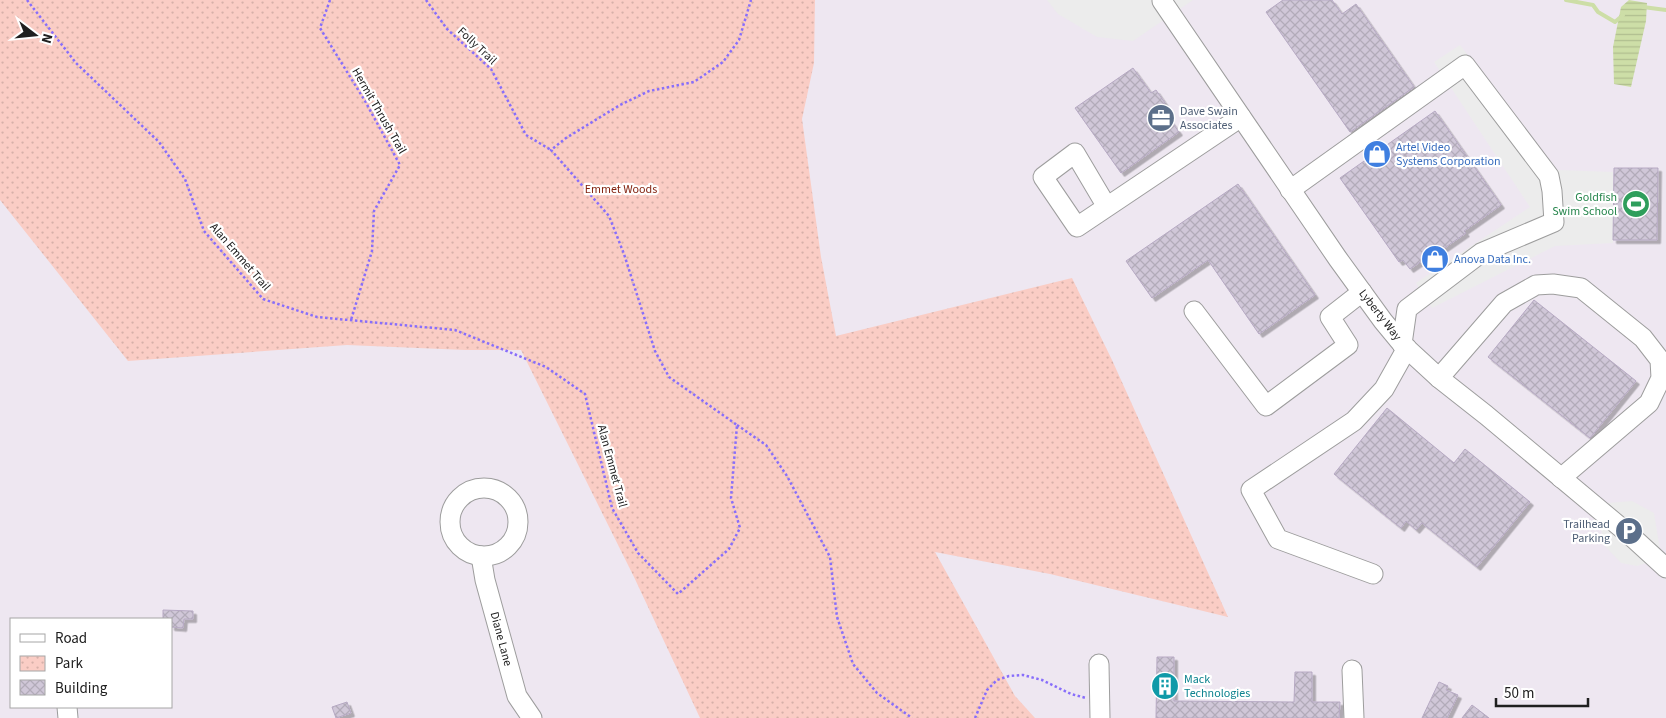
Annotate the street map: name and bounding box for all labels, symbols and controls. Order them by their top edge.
north arrow [10,10,60,60]
street label: Folly Trail [454,23,500,69]
text: N [36,31,57,46]
street label: Hermit Thrush Trail [347,65,411,157]
office icon: Dave Swain Associates [1146,103,1176,133]
place label: Dave Swain Associates [1180,103,1238,134]
shop icon: Artel Video Systems Corporation [1362,139,1392,169]
place label: Artel Video Systems Corporation [1396,139,1501,170]
park label: Emmet Woods [585,181,657,198]
place label: Goldfish Swim School [1552,189,1617,220]
sports icon: Goldfish Swim School [1621,189,1651,219]
street label: Alan Emmet Trail [206,219,274,295]
shop icon: Anova Data Inc. [1420,244,1450,274]
place label: Anova Data Inc. [1454,251,1531,268]
street label: Lyberty Way [1355,286,1406,344]
street label: Alan Emmet Trail [593,423,631,509]
place label: Trailhead Parking [1563,516,1610,547]
parking icon: Trailhead Parking [1614,516,1644,546]
street label: Diane Lane [486,610,516,668]
legend [10,618,172,708]
text: Road [55,628,87,649]
text: Park [55,653,84,674]
building icon: Mack Technologies [1150,671,1180,701]
place label: Mack Technologies [1184,671,1250,702]
scale bar [1496,676,1588,708]
text: Building [55,678,108,699]
text: 50 m [1504,683,1534,704]

